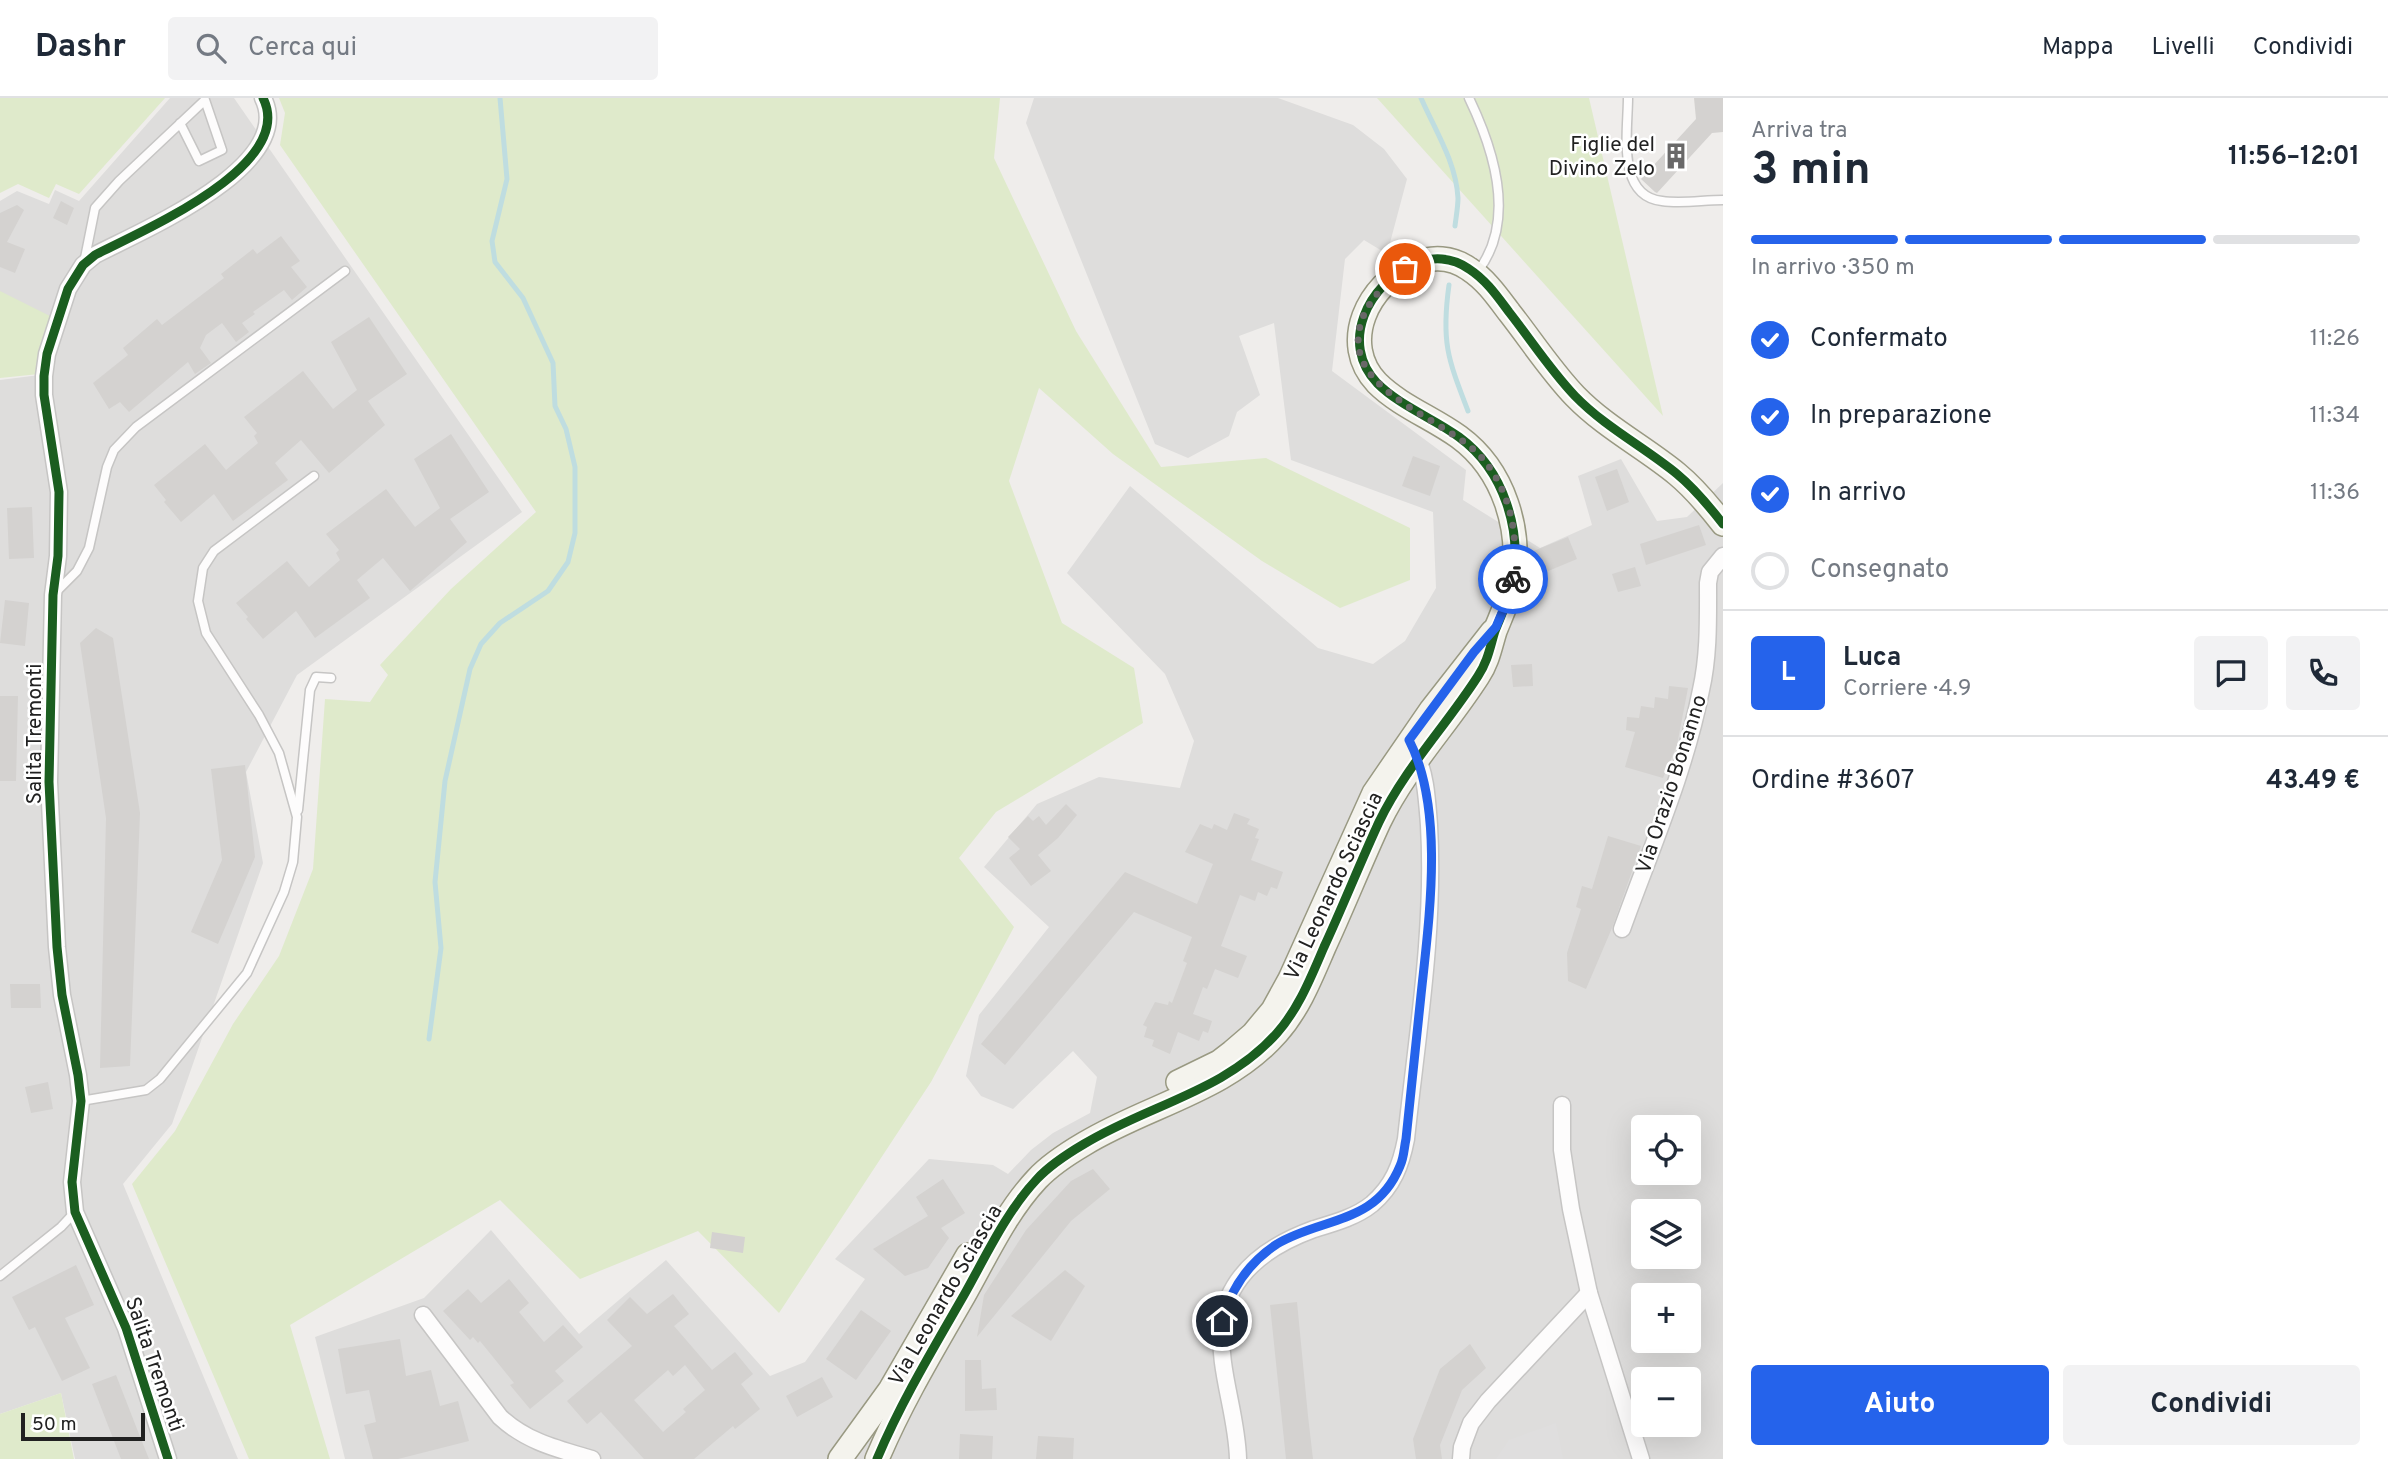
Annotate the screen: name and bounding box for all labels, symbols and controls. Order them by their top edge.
search box [168,17,658,80]
text: Dashr [35,27,126,69]
icon: search [192,29,230,67]
text: Cerca qui [248,32,357,65]
text: Mappa [2042,33,2113,63]
text: Livelli [2151,33,2215,63]
text: Condividi [2253,33,2353,63]
text: Arriva tra [1751,117,1847,146]
place label: Figlie del Divino Zelo [1549,132,1655,183]
building icon: Figlie del Divino Zelo [1661,141,1691,171]
text: 11:56–12:01 [2228,141,2360,174]
text: 3 min [1751,142,1871,201]
pin [1375,239,1435,299]
icon: bag [1386,250,1424,288]
text: In arrivo · 350 m [1751,254,1915,283]
icon: check [1751,321,1789,359]
text: Confermato [1810,323,1948,356]
text: 11:26 [2310,325,2360,354]
icon: check [1751,398,1789,436]
text: In preparazione [1810,400,1992,433]
text: 11:34 [2310,402,2360,431]
icon: check [1751,475,1789,513]
text: In arrivo [1810,477,1906,510]
text: 11:36 [2310,479,2360,508]
courier [1478,544,1548,614]
text: Consegnato [1810,554,1949,587]
icon: bike [1494,560,1532,598]
button: chat [2194,636,2268,710]
button: phone [2286,636,2360,710]
text: Luca [1843,642,1901,675]
text: L [1781,657,1795,690]
street label: Salita Tremonti [22,664,49,804]
text: Corriere · 4.9 [1843,675,1972,704]
street label: Via Orazio Bonanno [1631,692,1714,877]
text: Ordine #3607 [1751,765,1914,798]
text: 43.49 € [2266,765,2360,798]
street label: Via Leonardo Sciascia [1279,788,1390,985]
map controls [1631,1115,1701,1437]
button: locate [1631,1115,1701,1185]
button: layers [1631,1199,1701,1269]
street label: Via Leonardo Sciascia [883,1200,1009,1391]
button: + [1631,1283,1701,1353]
pin [1192,1291,1252,1351]
street label: Salita Tremonti [118,1293,189,1436]
icon: home [1203,1302,1241,1340]
button: Aiuto [1751,1365,2049,1445]
button: Condividi [2063,1365,2360,1445]
button: − [1631,1367,1701,1437]
scale bar [21,1410,145,1442]
text: 50 m [32,1413,77,1437]

